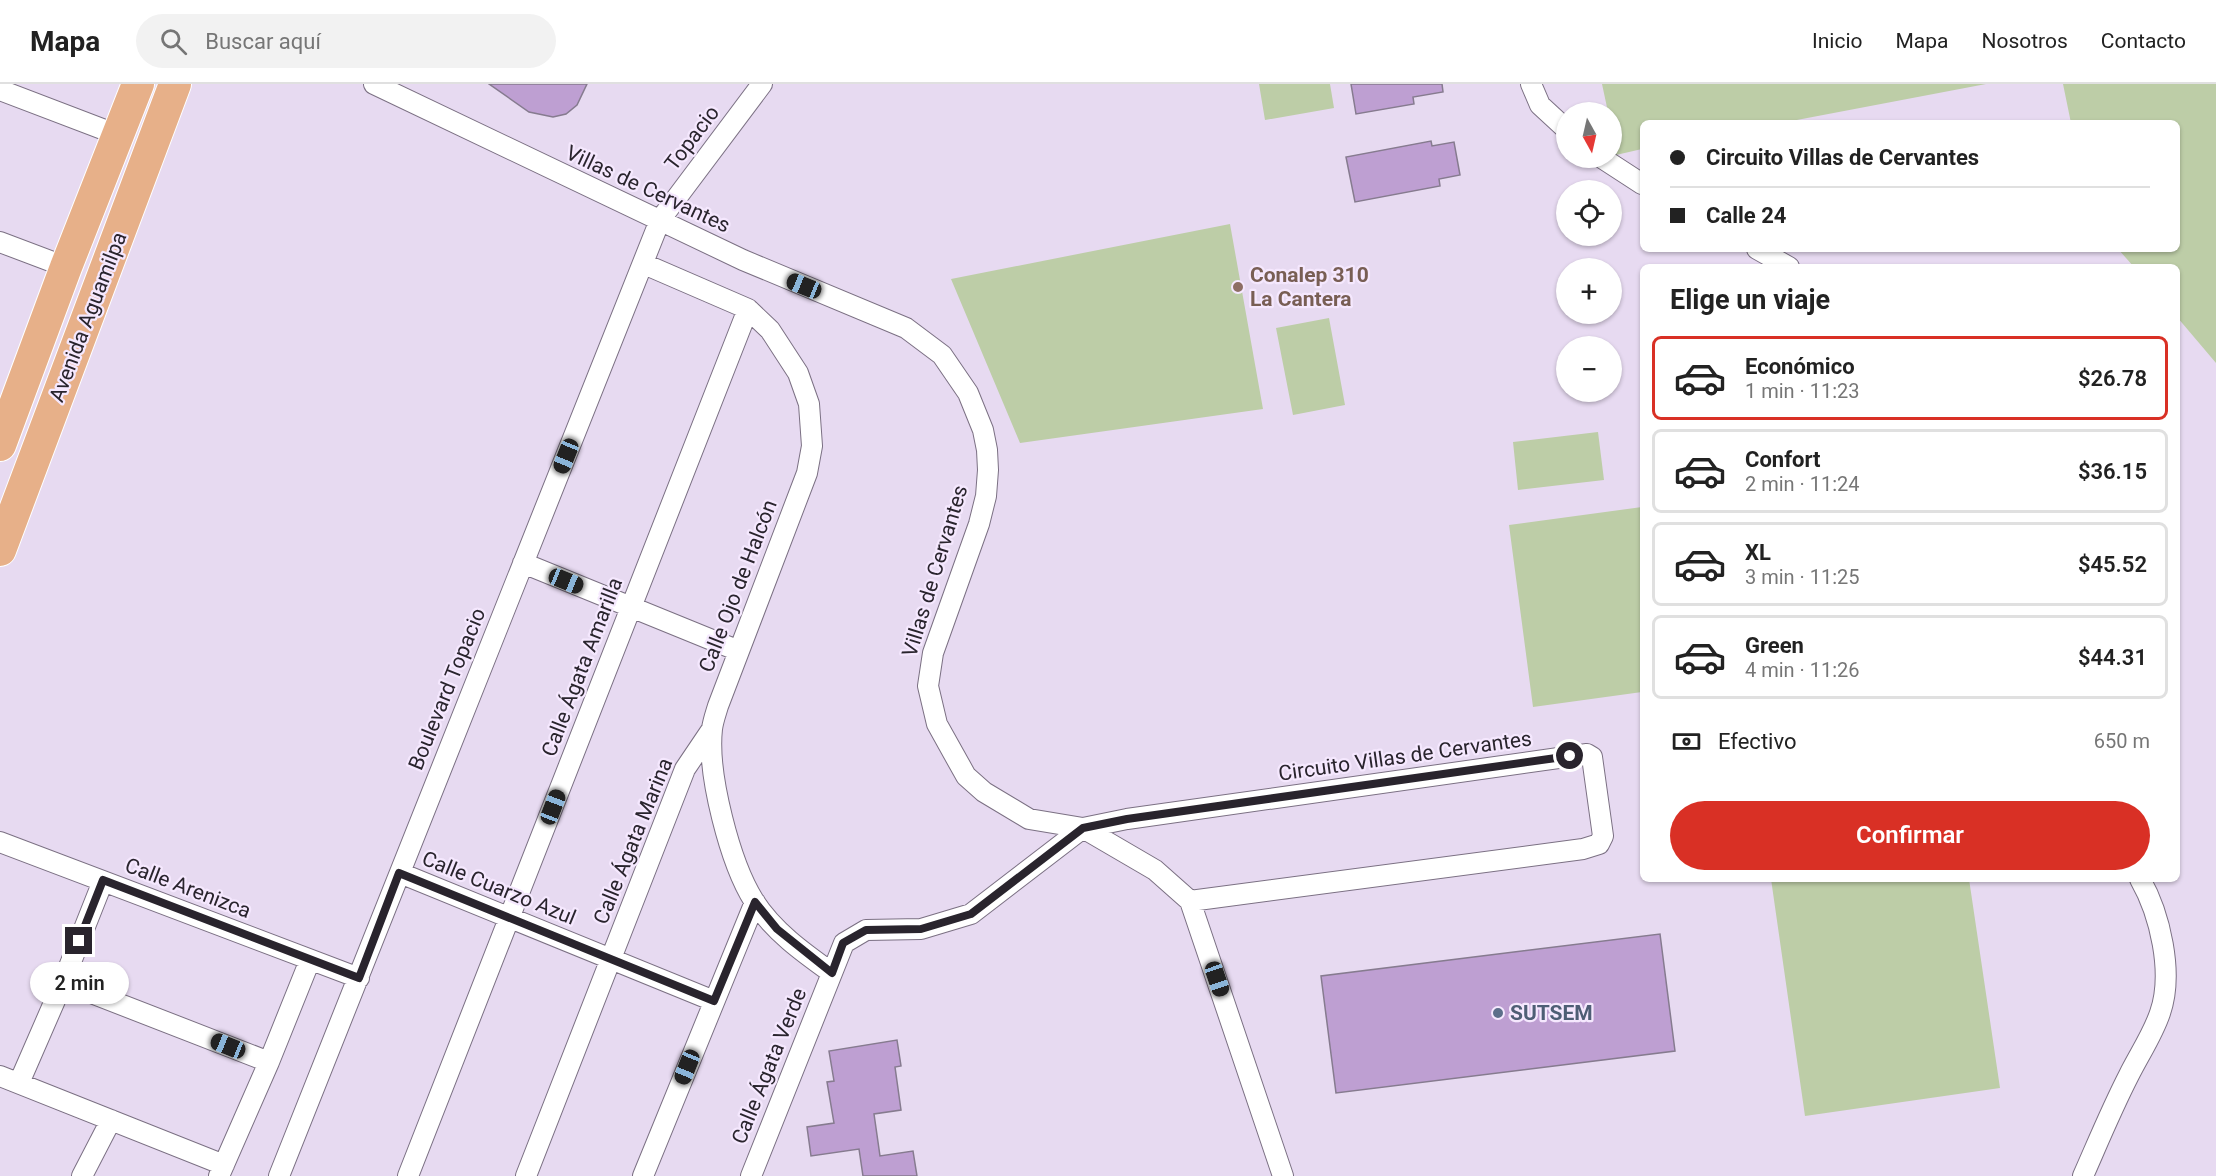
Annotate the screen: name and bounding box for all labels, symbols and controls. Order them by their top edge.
search box [136,14,556,68]
text: Mapa [30,25,100,58]
icon: search [157,25,190,58]
text: Buscar aquí [205,29,321,54]
text: Inicio [1812,29,1862,53]
text: Mapa [1895,29,1948,53]
text: Nosotros [1981,29,2068,53]
text: Contacto [2101,29,2186,53]
street label: Topacio [660,101,724,175]
north arrow [1556,102,1622,168]
map controls [1556,102,1622,402]
street label: Villas de Cervantes [562,140,734,238]
text: Circuito Villas de Cervantes [1706,145,1979,170]
button: locate [1556,180,1622,246]
text: Calle 24 [1706,203,1786,228]
street label: Avenida Aguamilpa [45,229,131,405]
button: + [1556,258,1622,324]
place label: Conalep 310 La Cantera [1250,263,1369,311]
car [784,271,824,301]
marker: Conalep 310 La Cantera [1231,280,1245,294]
text: Elige un viaje [1670,284,1830,316]
button: − [1556,336,1622,402]
icon: car [1673,351,1727,405]
text: Económico [1745,354,1855,379]
text: $26.78 [2078,366,2147,391]
text: 1 min · 11:23 [1745,379,1860,403]
car [551,436,581,476]
icon: car [1673,444,1727,498]
text: Confort [1745,447,1820,472]
text: $36.15 [2078,459,2147,484]
text: 2 min · 11:24 [1745,472,1860,496]
street label: Villas de Cervantes [897,482,973,660]
street label: Calle Ojo de Halcón [694,496,782,676]
icon: car [1673,537,1727,591]
text: XL [1745,540,1771,565]
text: $45.52 [2078,552,2147,577]
text: 3 min · 11:25 [1745,565,1860,589]
car [546,566,586,596]
street label: Calle Ágata Amarilla [537,574,627,760]
street label: Boulevard Topacio [404,605,490,773]
icon: car [1673,630,1727,684]
text: Green [1745,633,1804,658]
text: $44.31 [2078,645,2147,670]
text: 4 min · 11:26 [1745,658,1860,682]
icon: cash [1670,725,1703,758]
street label: Circuito Villas de Cervantes [1277,726,1533,786]
text: Efectivo [1718,729,1796,754]
text: 650 m [2094,729,2150,753]
route start [1556,742,1583,769]
street label: Calle Ágata Marina [589,754,677,928]
car [538,787,568,827]
button: Confirmar [1670,801,2150,870]
street label: Calle Cuarzo Azul [419,846,579,930]
street label: Calle Arenizca [122,853,254,923]
route end [65,927,92,954]
car [1203,959,1231,999]
callout: 2 min [29,962,128,1004]
text: 2 min [54,971,105,995]
street label: Calle Ágata Verde [727,985,811,1147]
place label: SUTSEM [1510,1001,1593,1025]
marker: SUTSEM [1491,1006,1505,1020]
car [208,1031,248,1061]
car [672,1047,702,1087]

